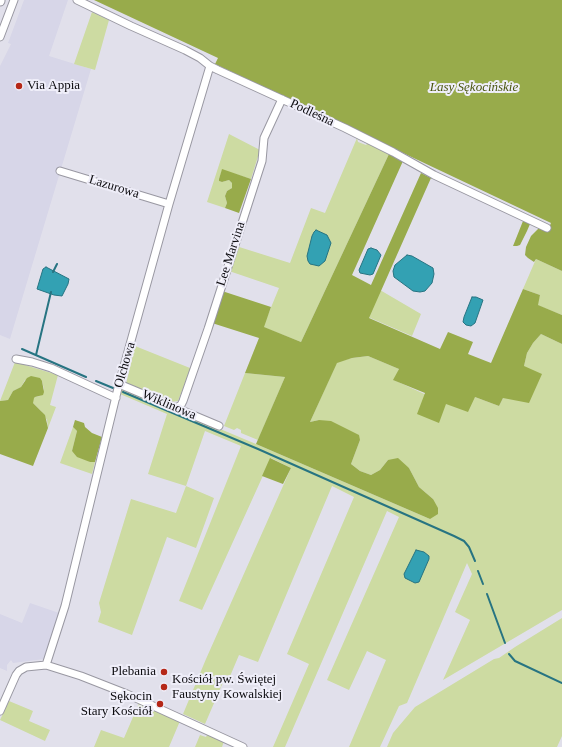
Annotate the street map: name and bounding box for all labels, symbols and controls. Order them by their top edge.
place label: Via Appia [27,78,80,94]
park label: Lasy Sękocińskie [430,80,518,96]
marker: Via Appia [14,81,24,91]
street label: Podleśna [287,96,337,130]
street label: Lazurowa [87,172,141,202]
street label: Lee Marvina [213,220,249,288]
street label: Olchowa [111,340,139,390]
street label: Wiklinowa [140,387,198,423]
place label: Plebania [111,664,156,680]
marker: Plebania [159,667,169,677]
place label: Kościół pw. Świętej Faustyny Kowalskiej [172,672,282,703]
marker: Kościół pw. Świętej Faustyny Kowalskiej [159,682,169,692]
place label: Sękocin Stary Kościół [81,689,152,720]
marker: Sękocin Stary Kościół [155,699,165,709]

